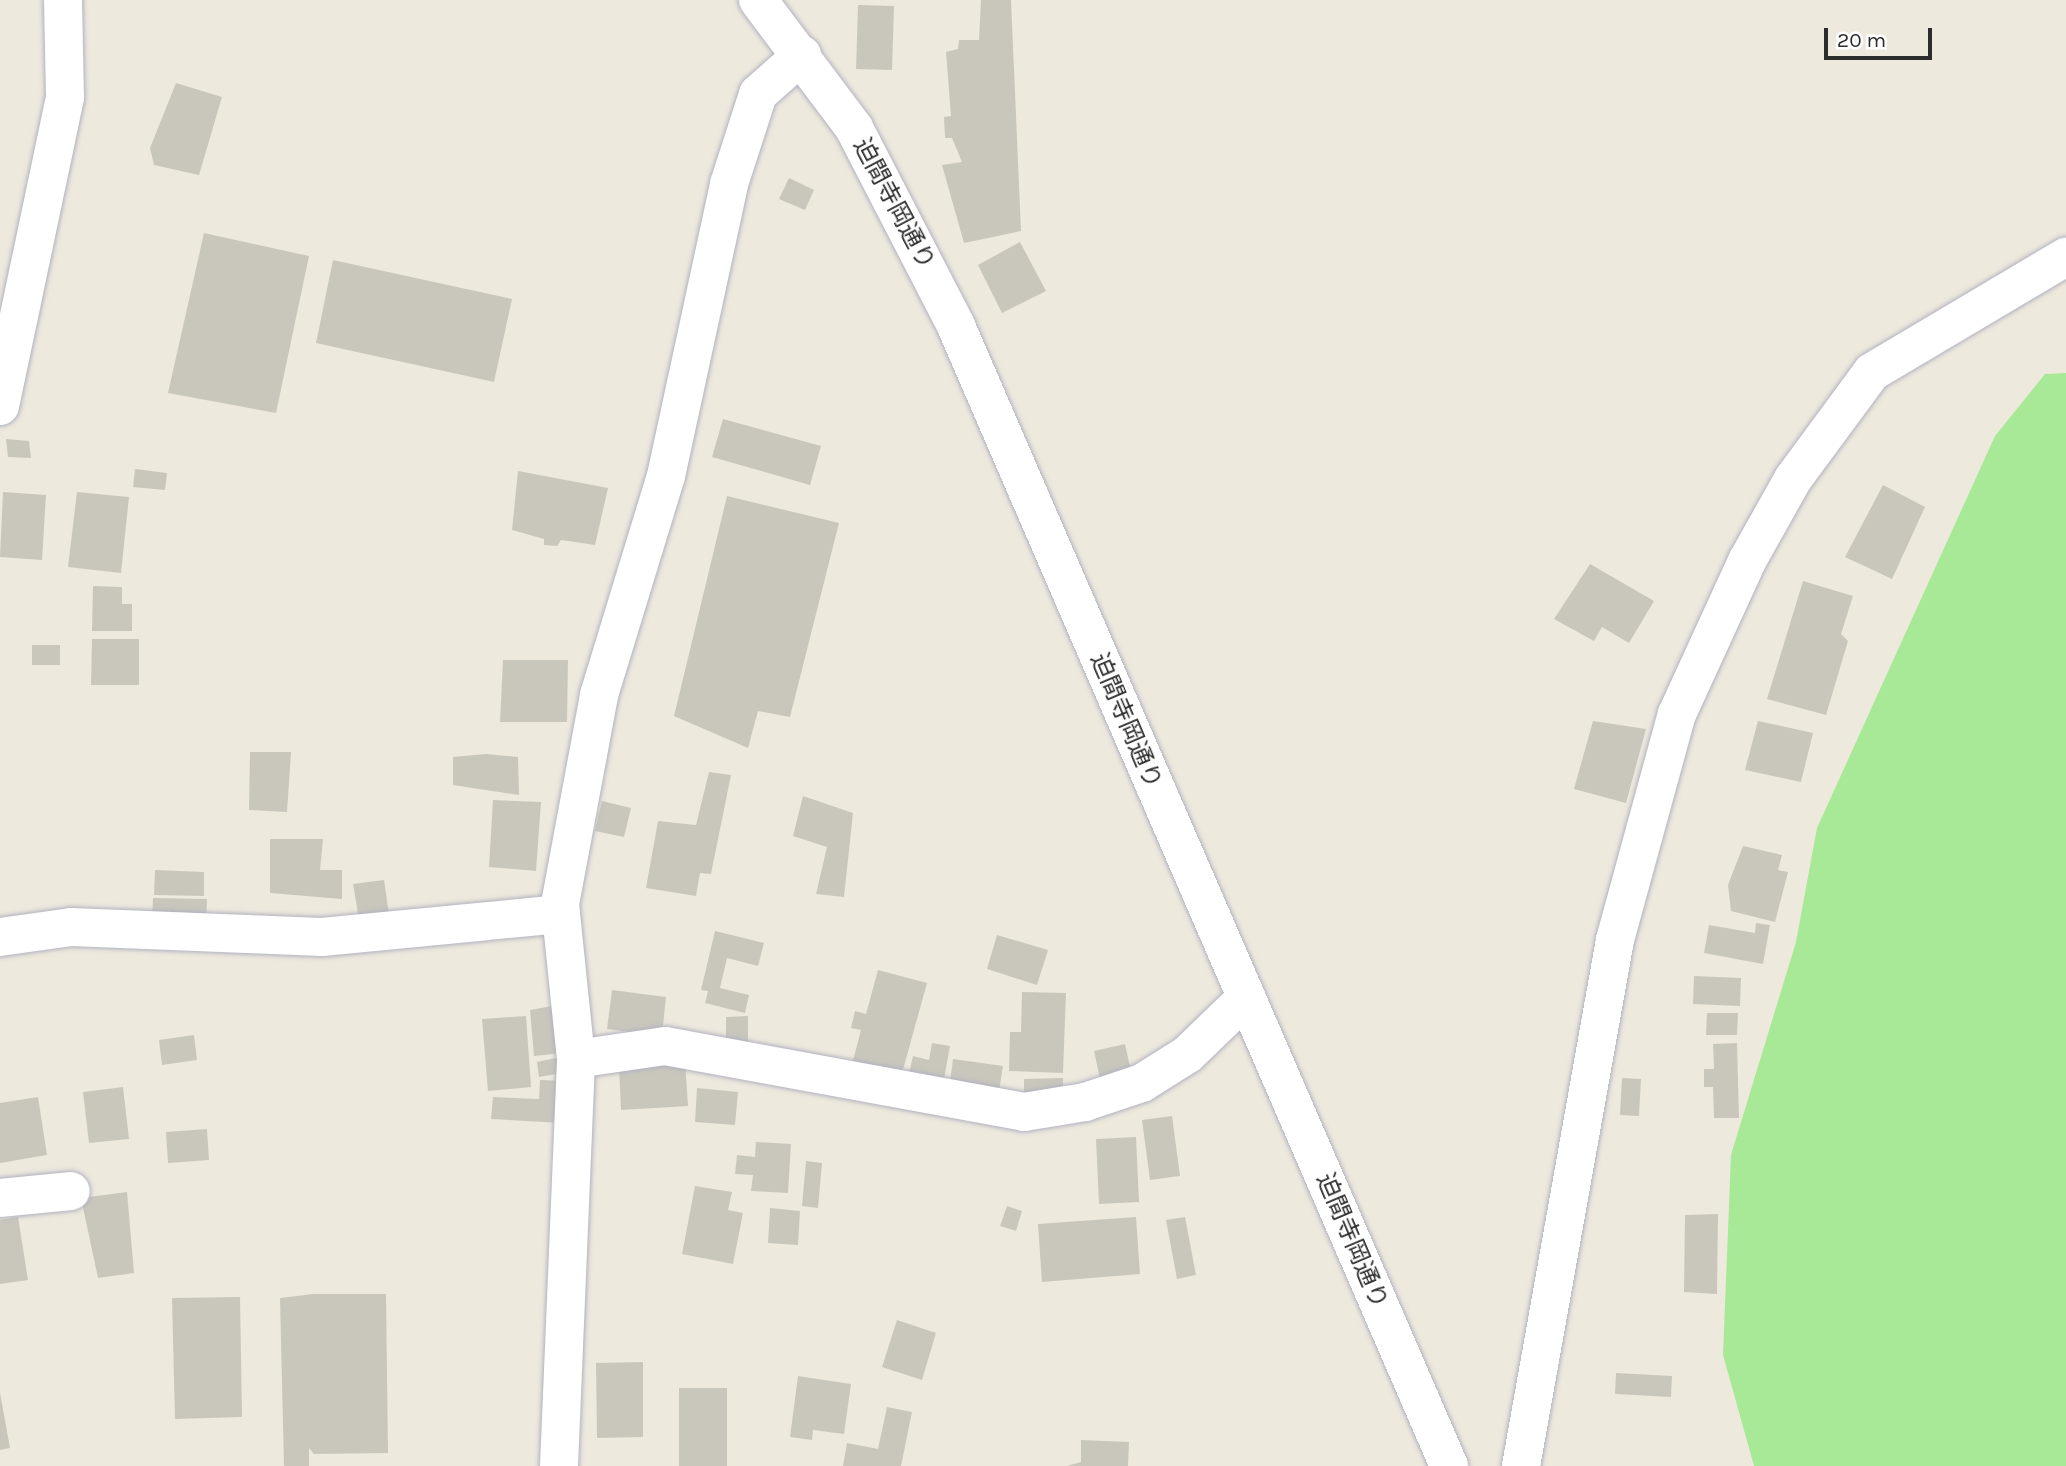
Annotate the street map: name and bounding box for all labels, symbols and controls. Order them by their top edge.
scale bar [1828,14,1937,58]
text: 20 m [1837,28,1886,52]
street label: 迫間寺岡通り [847,134,941,274]
street label: 迫間寺岡通り [1085,649,1167,793]
street label: 迫間寺岡通り [1311,1169,1393,1313]

